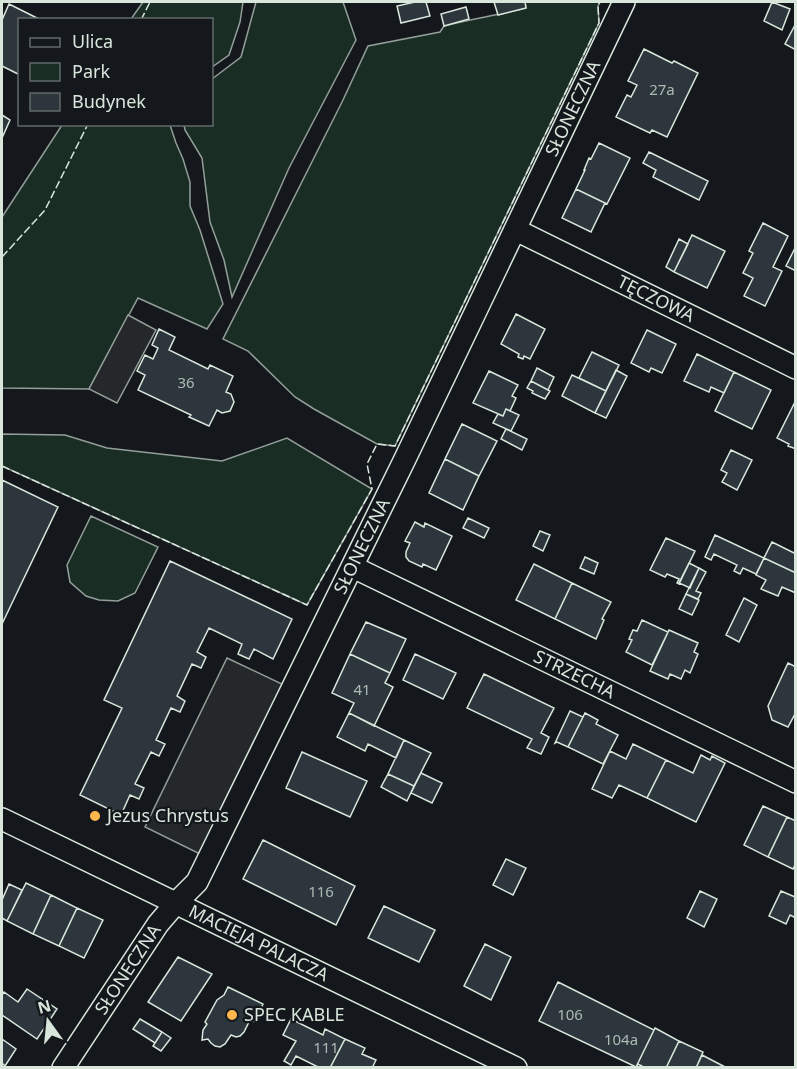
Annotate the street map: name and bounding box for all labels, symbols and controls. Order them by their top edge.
legend [18,18,213,126]
text: Ulica [72,29,113,53]
street label: SŁONECZNA [539,56,606,160]
text: Park [72,59,110,83]
house number: 27a [649,79,675,99]
text: Budynek [72,89,146,113]
street label: TĘCZOWA [614,269,699,327]
house number: 36 [177,372,195,392]
street label: SŁONECZNA [328,494,395,598]
street label: STRZECHA [530,644,620,704]
house number: 41 [353,679,371,699]
place label: Jezus Chrystus [105,803,229,827]
marker: Jezus Chrystus [88,809,102,823]
house number: 116 [308,881,334,901]
street label: MACIEJA PALACZA [185,898,333,987]
street label: SŁONECZNA [89,919,166,1019]
north arrow [18,991,78,1051]
text: N [35,994,53,1019]
place label: SPEC KABLE [244,1002,345,1026]
house number: 106 [557,1004,583,1024]
marker: SPEC KABLE [225,1008,239,1022]
house number: 104a [604,1029,638,1049]
house number: 111 [313,1037,339,1057]

